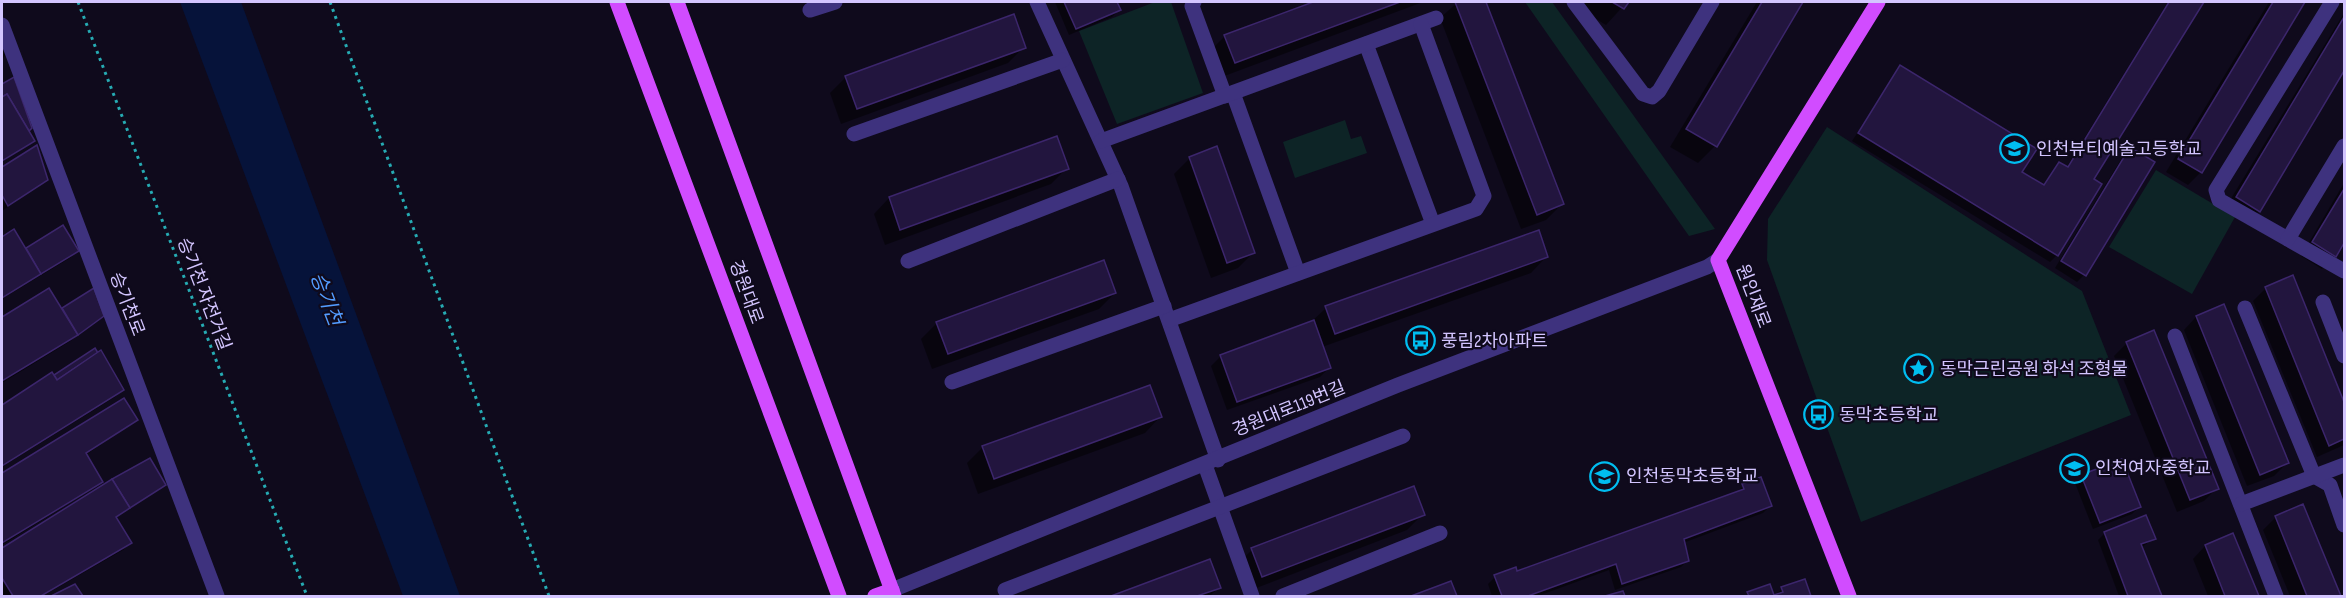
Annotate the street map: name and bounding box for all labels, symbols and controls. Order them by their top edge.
school or university icon: 인천뷰티예술고등학교 [1999,133,2031,165]
place label: 인천뷰티예술고등학교 [2036,139,2202,160]
street label: 승기천 자전거길 [173,235,235,353]
street label: 경원대로 [725,257,767,327]
street label: 원인재로 [1731,261,1775,331]
street label: 승기천로 [105,269,149,339]
water label: 승기천 [305,269,348,331]
bus stop icon: 풍림2차아파트 [1404,325,1436,357]
place label: 풍림2차아파트 [1441,331,1548,352]
place icon: 동막근린공원 화석 조형물 [1903,353,1935,385]
place label: 동막근린공원 화석 조형물 [1940,359,2128,380]
street label: 경원대로119번길 [1229,377,1349,441]
bus stop icon: 동막초등학교 [1802,399,1834,431]
place label: 동막초등학교 [1839,405,1938,426]
school or university icon: 인천여자중학교 [2058,452,2090,484]
place label: 인천여자중학교 [2095,458,2211,479]
school or university icon: 인천동막초등학교 [1589,460,1621,492]
place label: 인천동막초등학교 [1626,466,1758,487]

